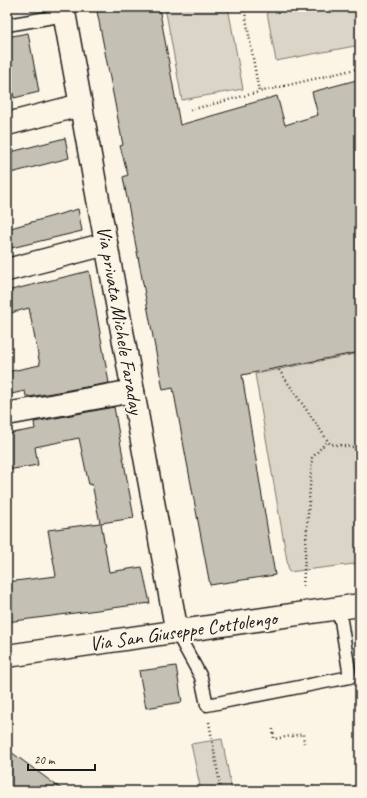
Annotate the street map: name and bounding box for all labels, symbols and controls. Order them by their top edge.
street label: Via privata Michele Faraday [91,224,149,418]
street label: Via San Giuseppe Cottolengo [88,605,280,657]
scale bar [28,746,95,772]
text: 20 m [34,752,56,768]

